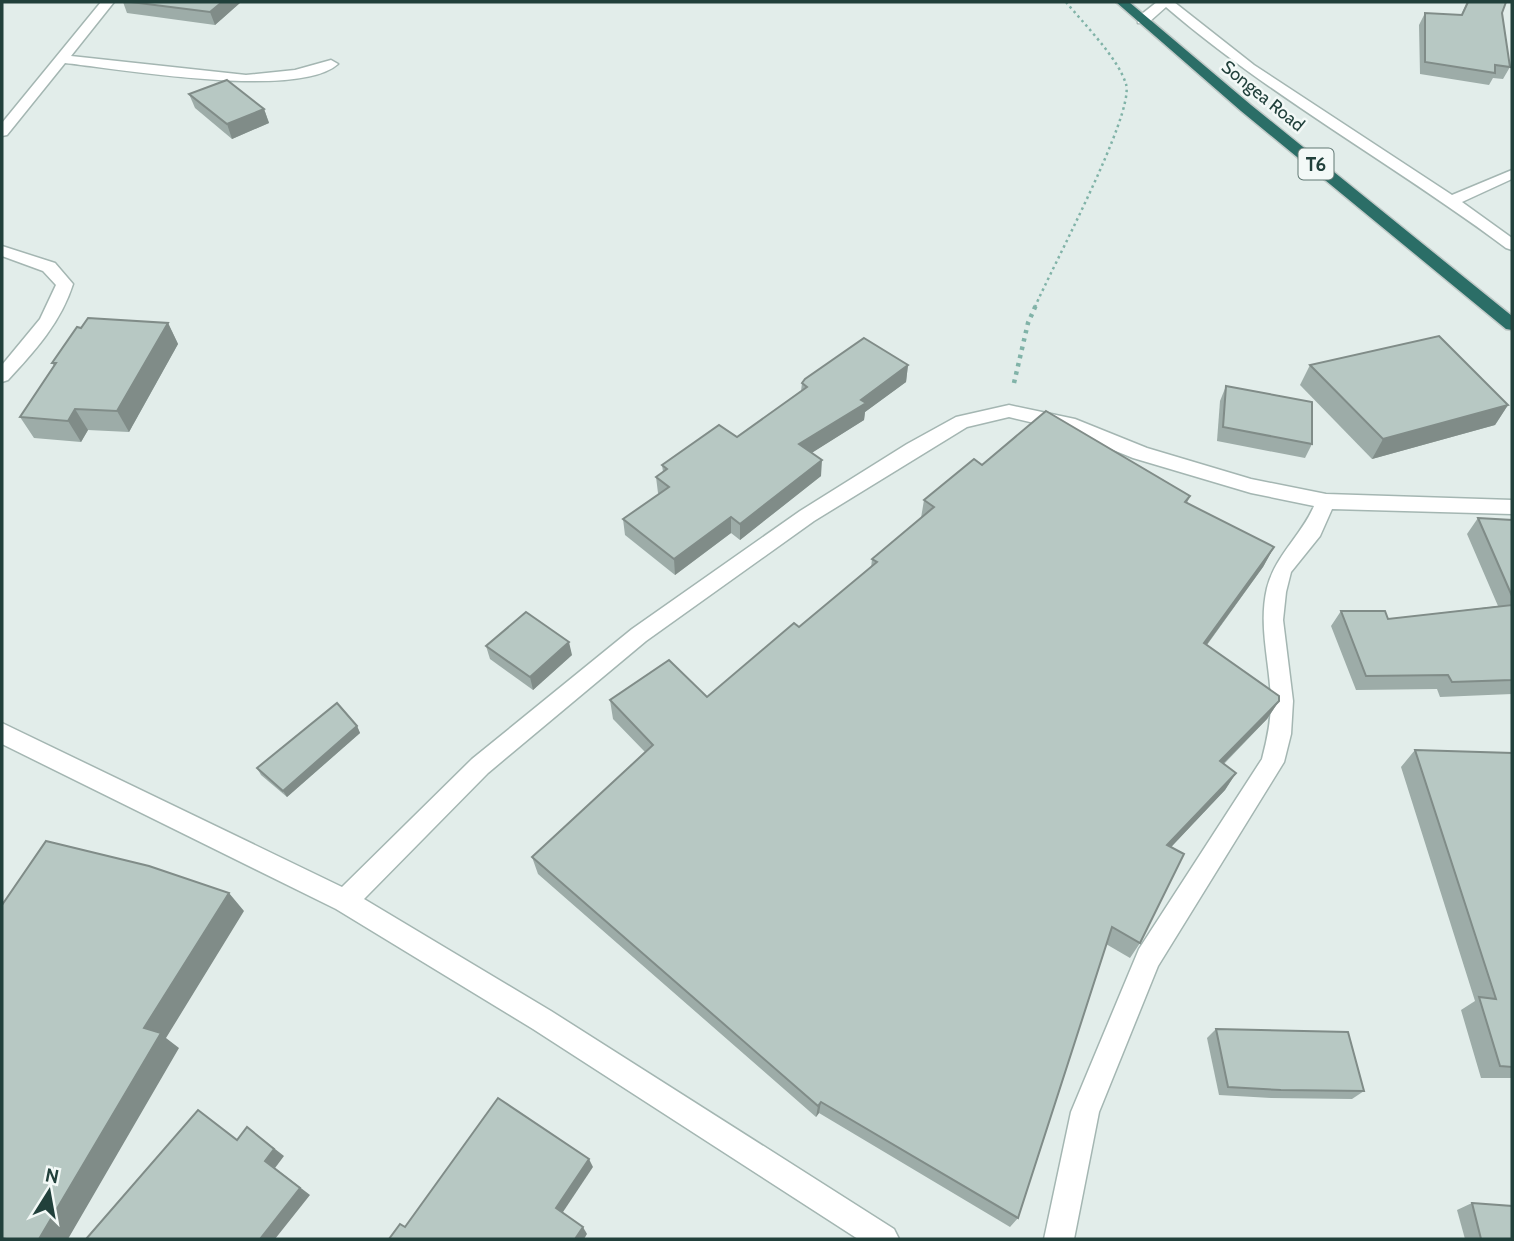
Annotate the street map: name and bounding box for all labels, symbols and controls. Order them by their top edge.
street label: Songea Road [1217,56,1309,136]
road number: T6 [1298,148,1334,180]
north arrow [14,1157,84,1227]
text: N [43,1163,61,1188]

